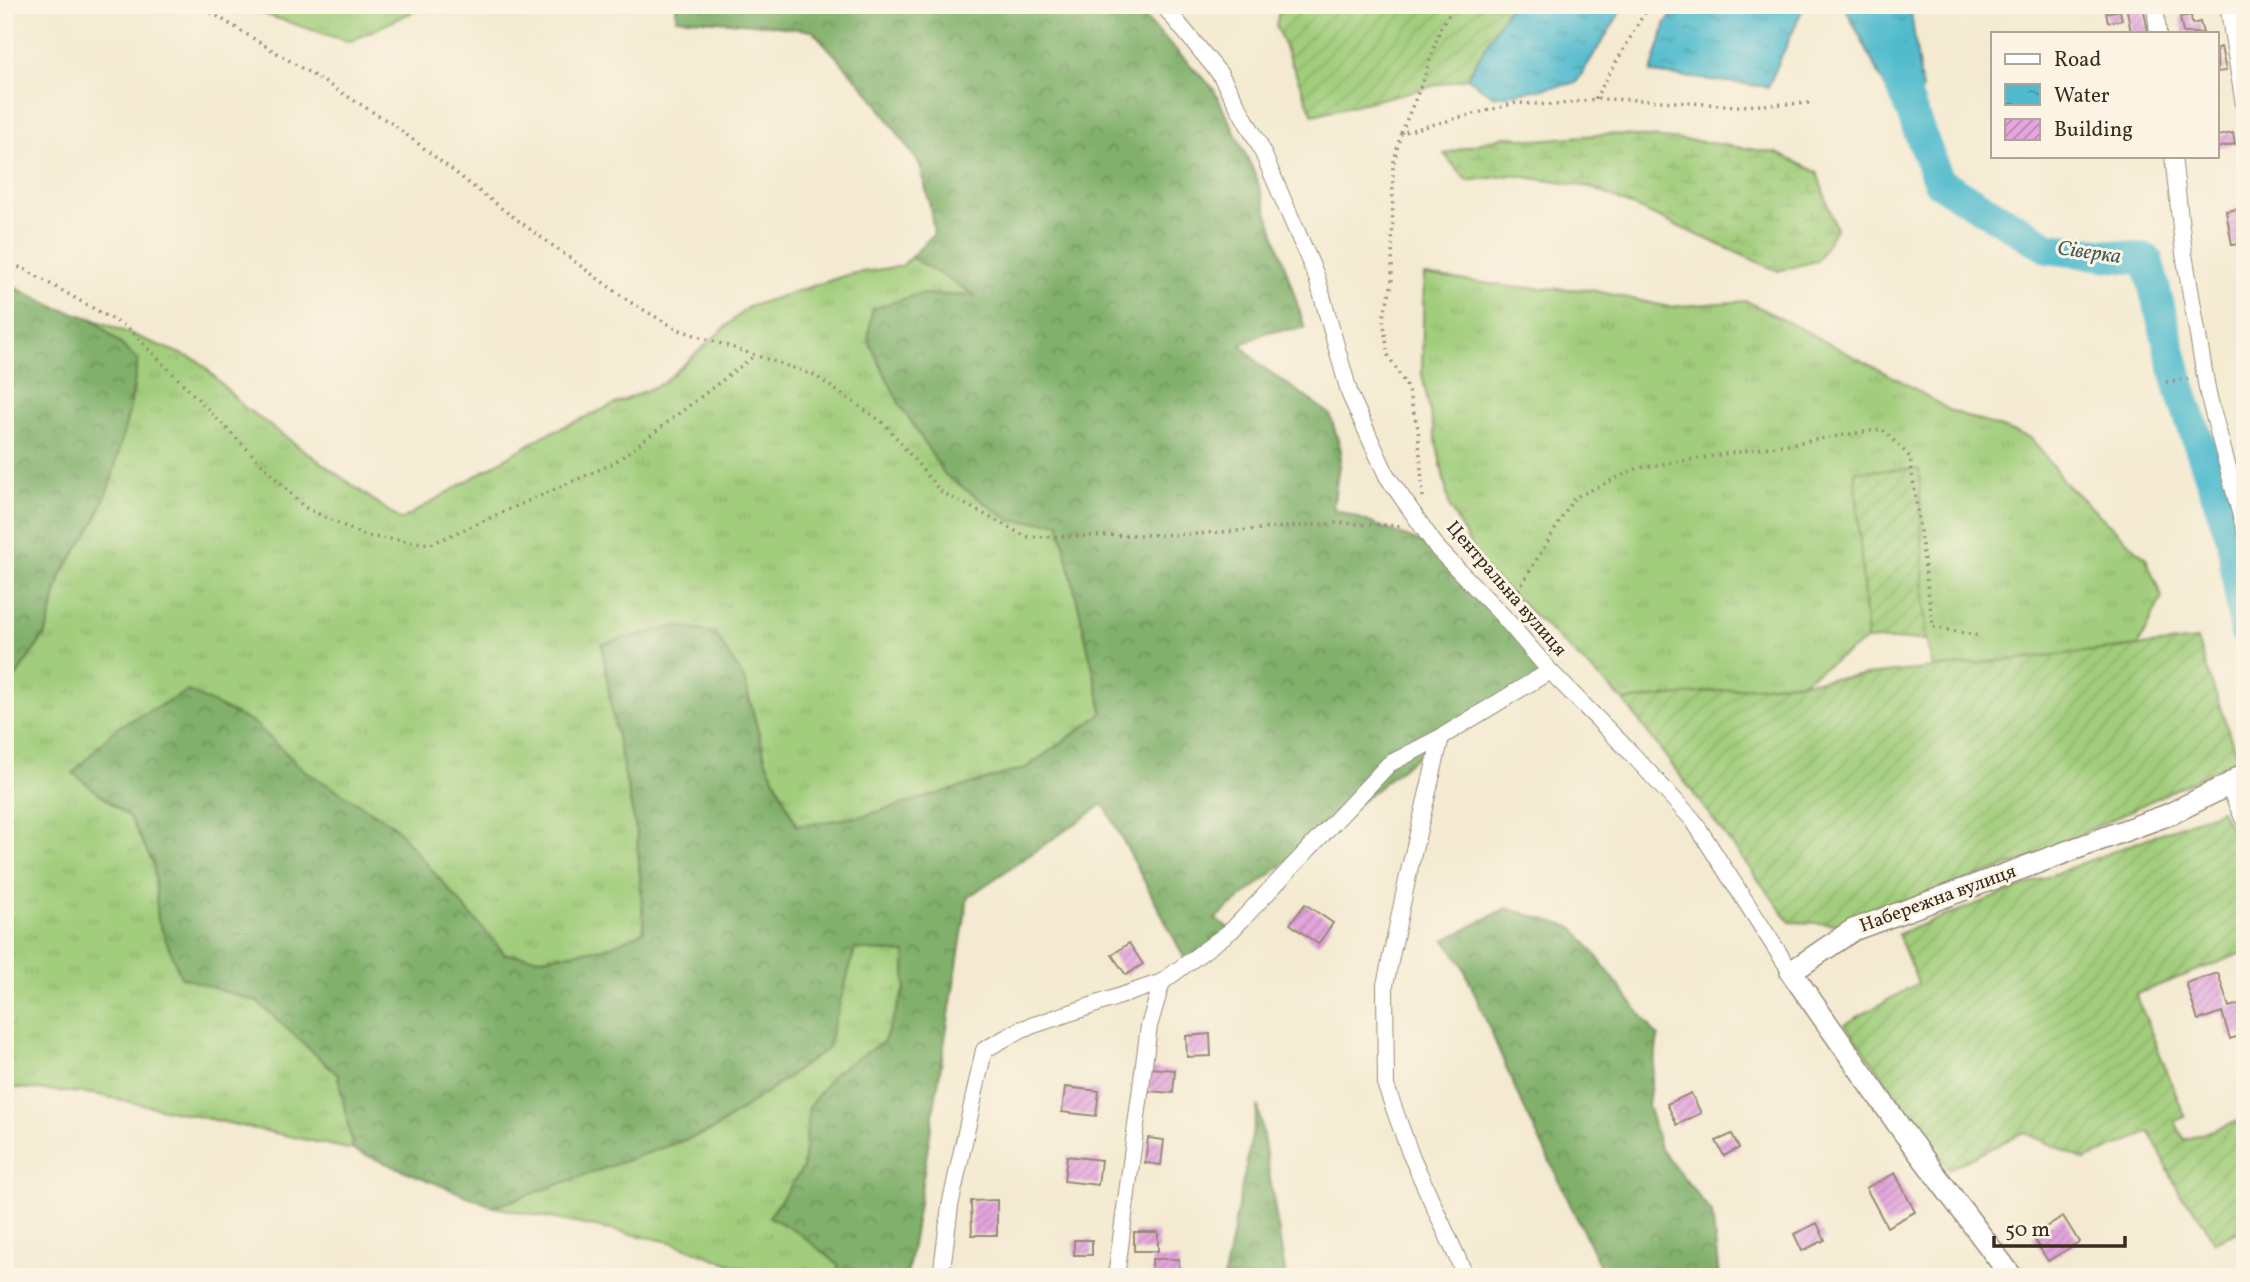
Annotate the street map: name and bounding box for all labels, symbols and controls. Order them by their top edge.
legend [1991,32,2218,158]
text: Road [2054,46,2101,75]
text: Water [2054,82,2110,111]
text: Building [2054,116,2133,145]
water label: Сіверка [2055,234,2123,272]
street label: Центральна вулиця [1440,516,1572,662]
street label: Набережна вулиця [1856,859,2020,939]
scale bar [1994,1205,2126,1249]
text: 50 m [2005,1216,2050,1245]

